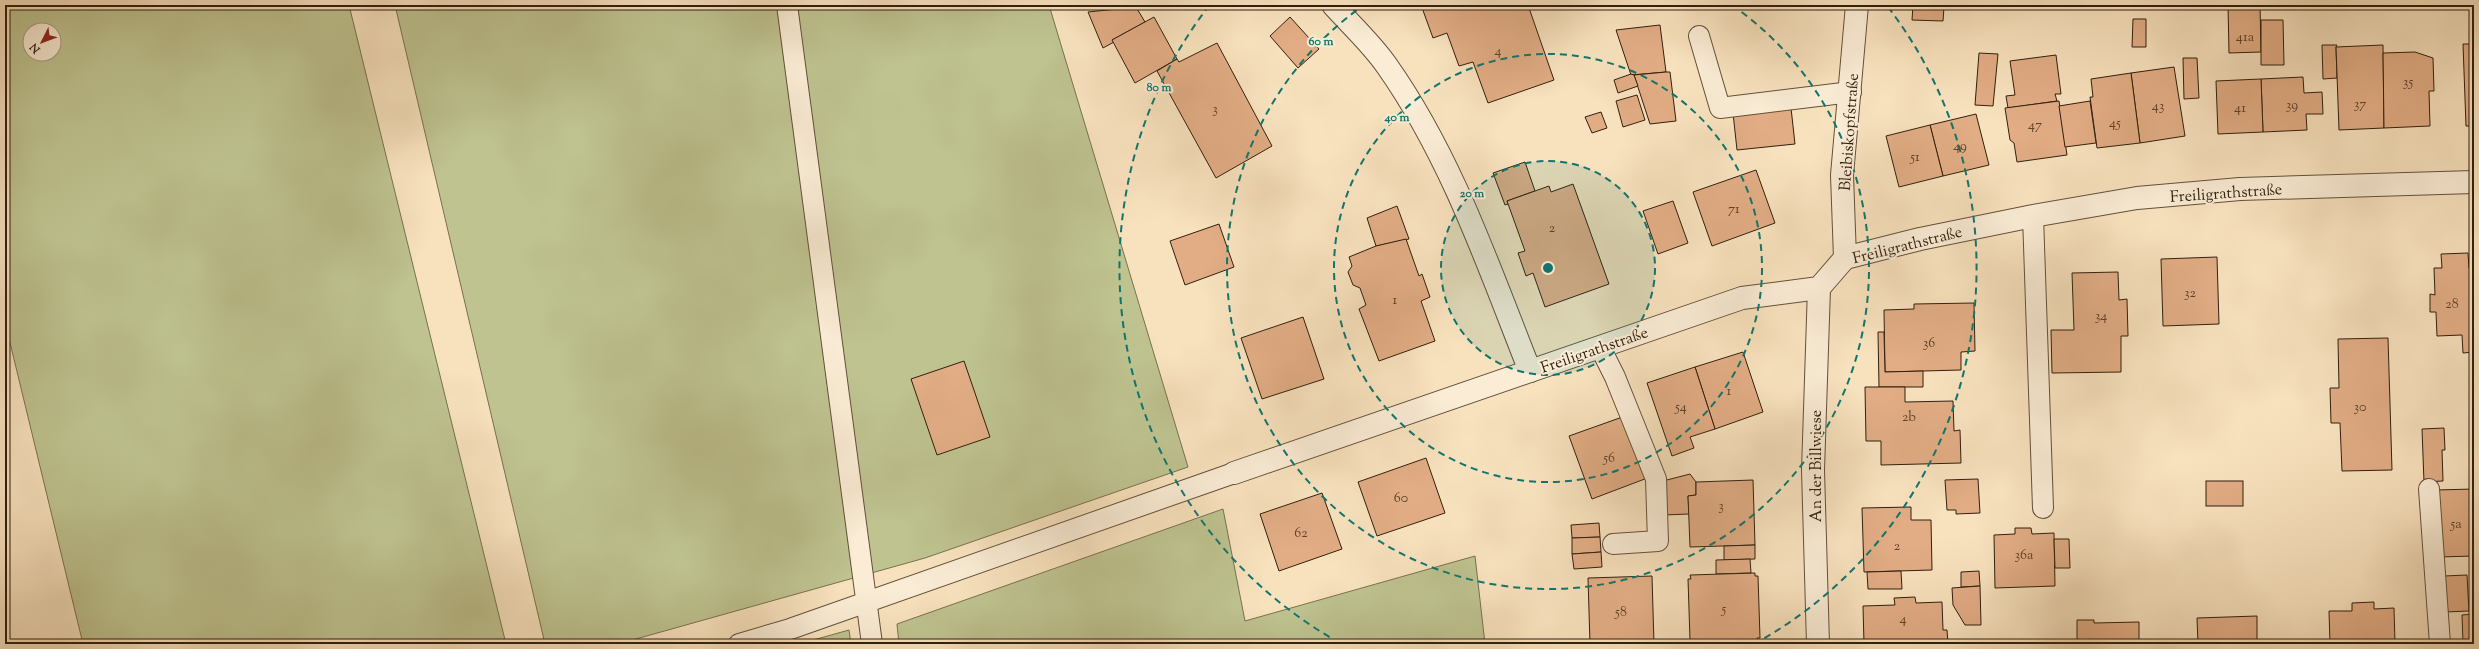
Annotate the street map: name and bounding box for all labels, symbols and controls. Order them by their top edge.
north arrow [22,22,62,62]
house number: 41a [2236,28,2255,48]
text: 60 m [1309,33,1333,51]
text: N [26,39,45,57]
house number: 4 [1494,42,1502,62]
street label: Bleibiskopfstraße [1835,72,1866,192]
house number: 35 [2403,73,2413,93]
text: 80 m [1147,79,1171,97]
house number: 37 [2354,95,2366,115]
house number: 39 [2286,96,2298,116]
house number: 43 [2152,97,2165,117]
house number: 41 [2234,99,2246,119]
house number: 3 [1212,100,1218,120]
text: 40 m [1384,109,1409,127]
house number: 45 [2109,114,2121,134]
house number: 47 [2028,116,2042,136]
house number: 49 [1953,137,1967,157]
house number: 51 [1909,148,1920,168]
street label: Freiligrathstraße [2169,179,2283,210]
text: 20 m [1460,185,1484,203]
house number: 71 [1728,200,1740,220]
house number: 2 [1549,219,1556,239]
street label: Freiligrathstraße [1850,222,1965,271]
centre of rings [1541,261,1555,275]
house number: 32 [2184,284,2197,304]
house number: 1 [1393,291,1398,311]
house number: 28 [2445,295,2459,315]
house number: 34 [2095,307,2107,327]
street label: Freiligrathstraße [1538,322,1652,381]
house number: 36 [1923,334,1935,354]
house number: 1 [1727,382,1732,402]
house number: 54 [1674,398,1687,418]
house number: 30 [2354,398,2366,418]
house number: 2b [1902,408,1916,428]
street label: An der Billwiese [1806,410,1829,522]
house number: 56 [1602,449,1615,469]
house number: 60 [1394,489,1408,509]
house number: 3 [1718,497,1724,517]
house number: 5a [2449,515,2462,535]
house number: 62 [1294,524,1308,544]
house number: 2 [1894,537,1901,557]
house number: 36a [2015,546,2034,566]
house number: 5 [1721,600,1727,620]
house number: 58 [1614,603,1627,623]
house number: 4 [1899,610,1907,630]

